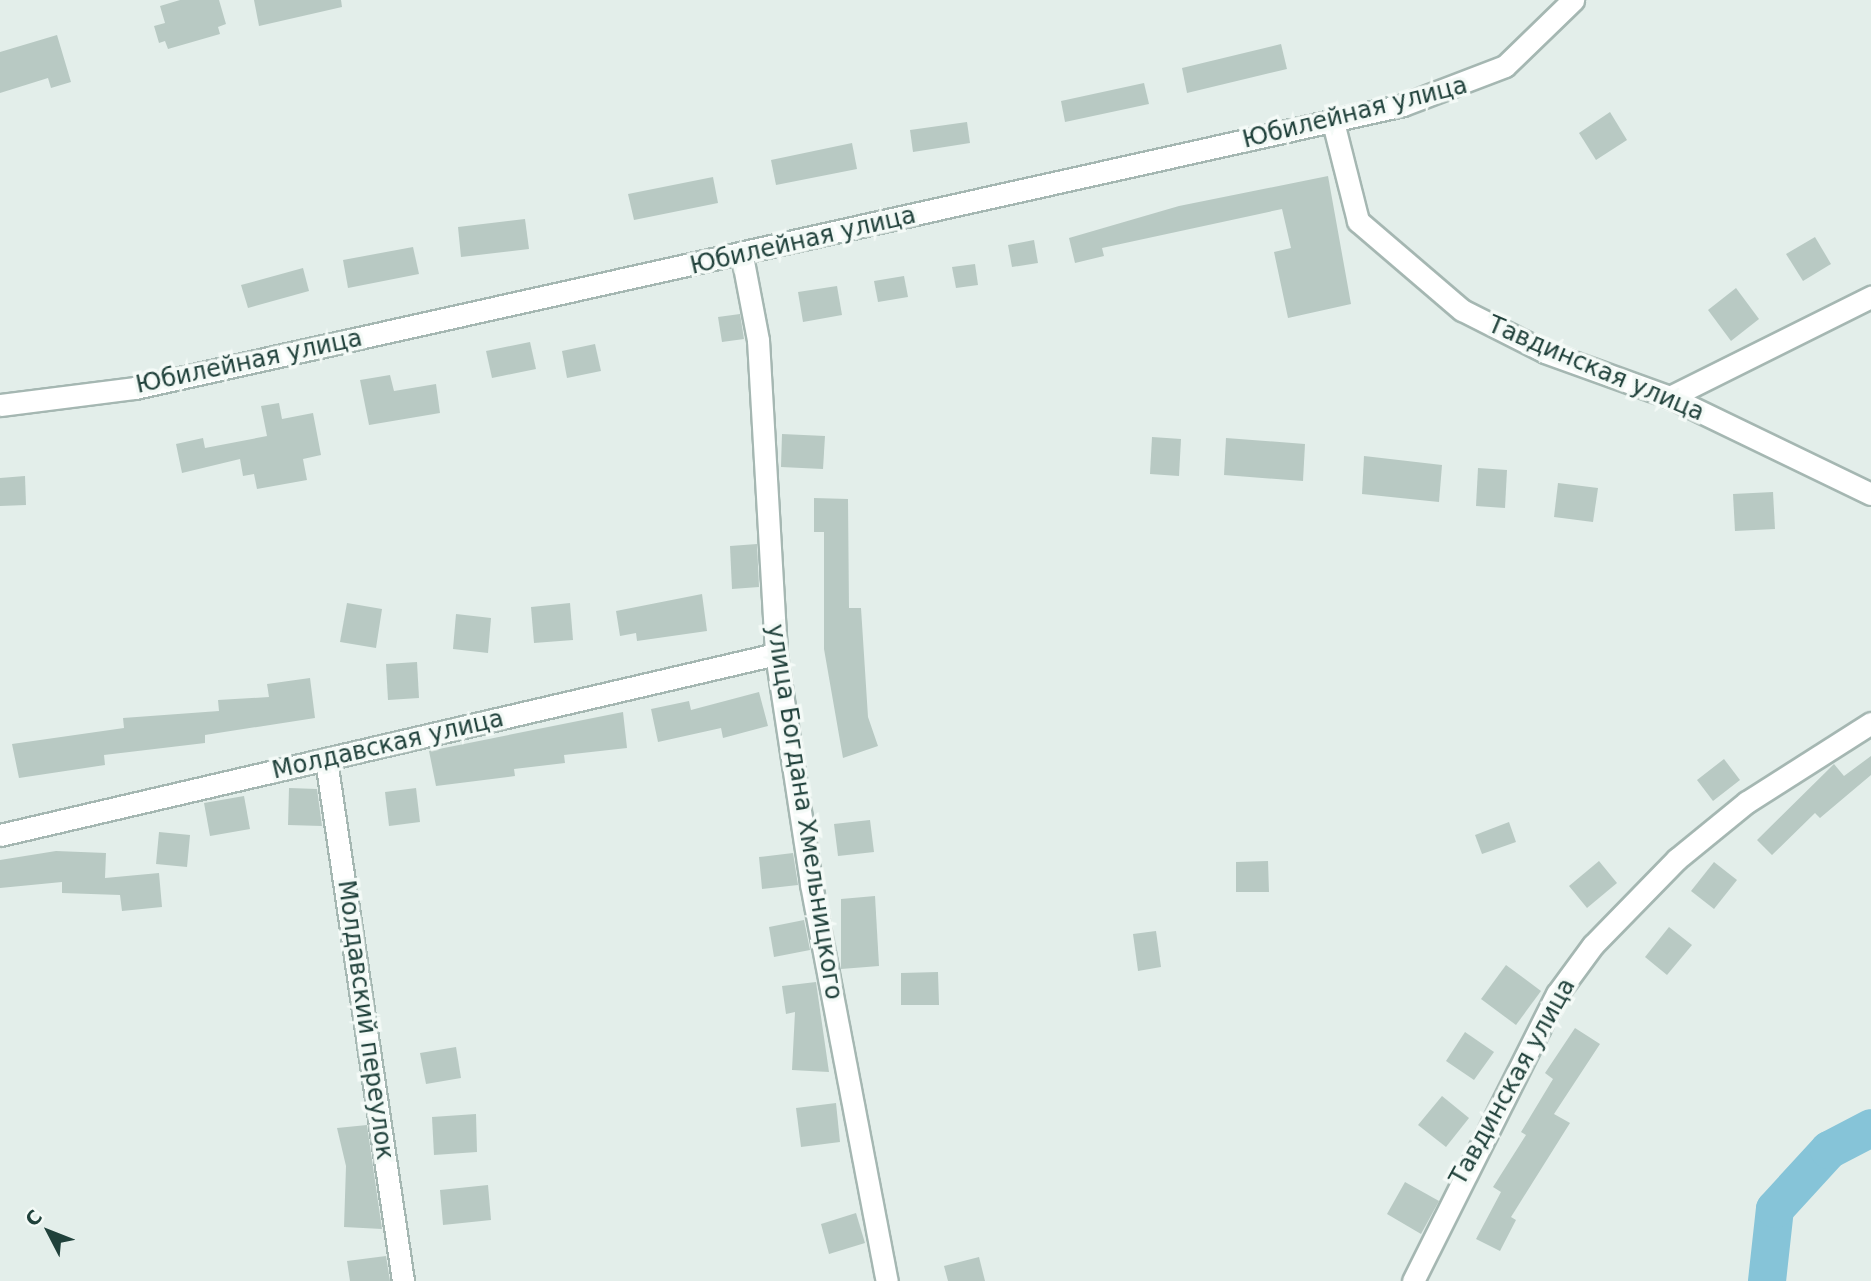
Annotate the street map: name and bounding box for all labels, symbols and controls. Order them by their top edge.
street label: Юбилейная улица [1240,71,1470,155]
street label: Юбилейная улица [687,201,919,281]
street label: Тавдинская улица [1484,310,1708,428]
street label: Юбилейная улица [133,324,365,400]
street label: улица Богдана Хмельницкого [760,622,848,1002]
street label: Молдавская улица [269,704,507,786]
street label: Молдавский переулок [331,878,399,1162]
street label: Тавдинская улица [1444,974,1582,1190]
north arrow [14,1197,84,1267]
text: С [21,1205,46,1230]

